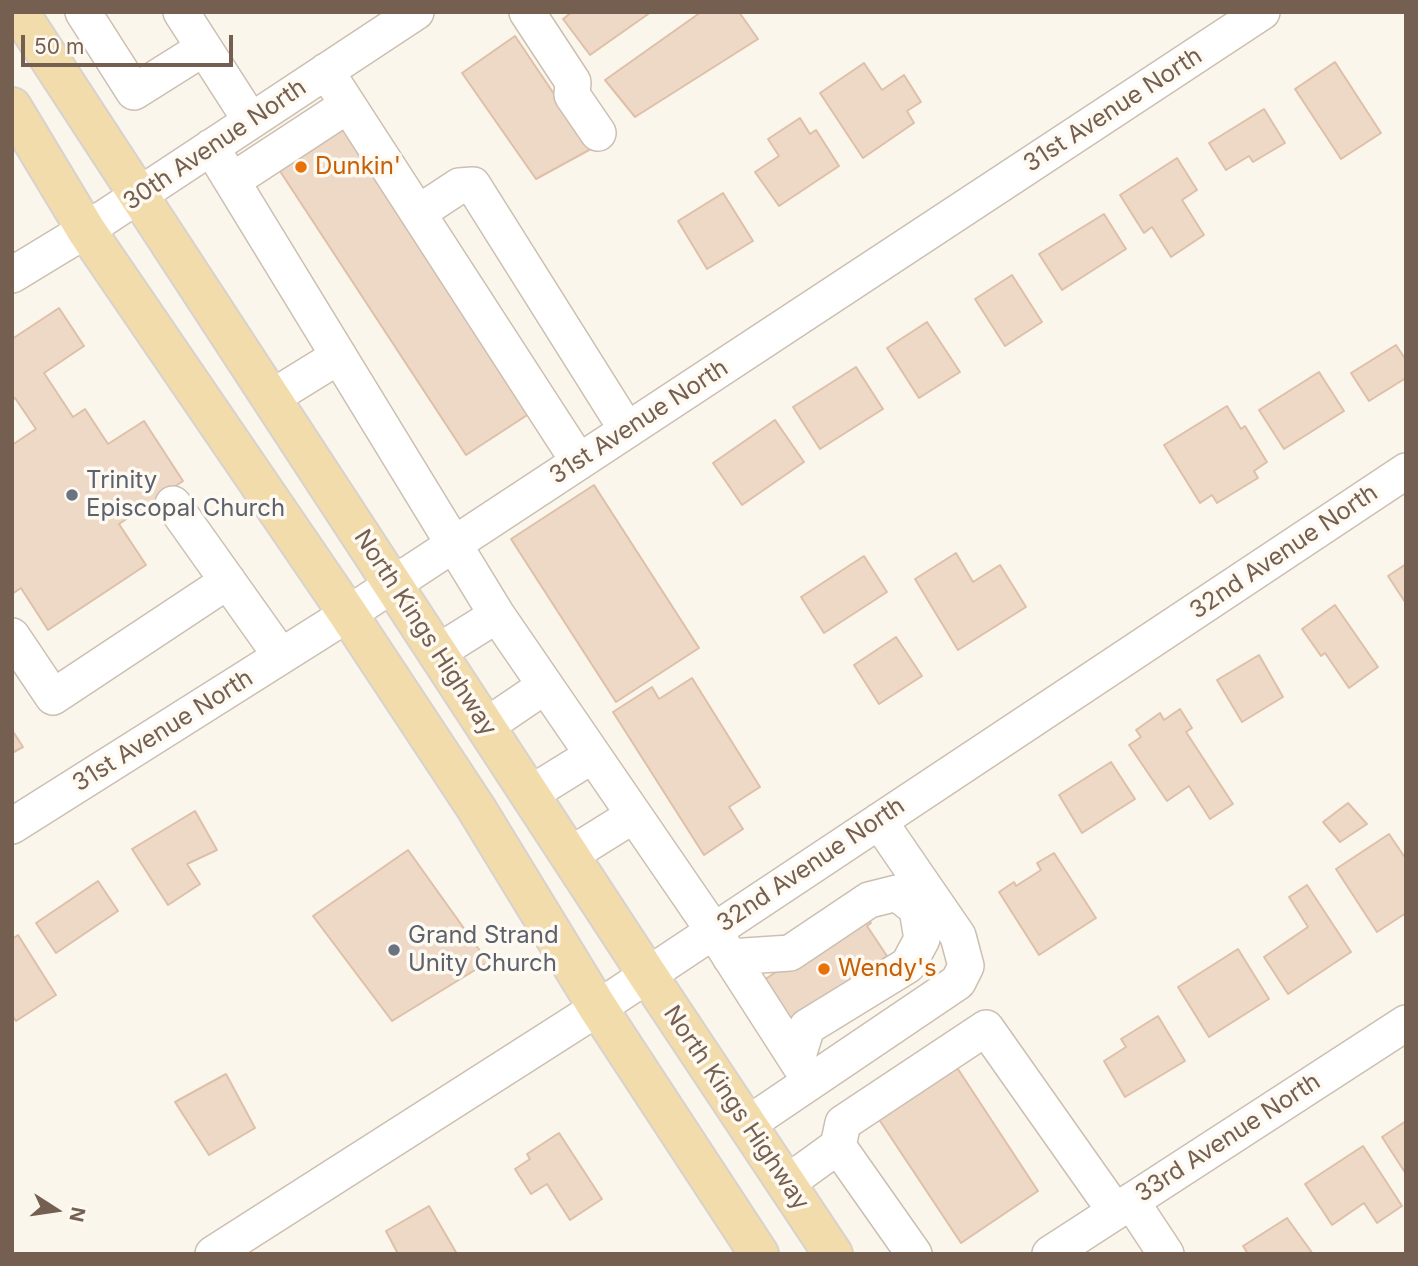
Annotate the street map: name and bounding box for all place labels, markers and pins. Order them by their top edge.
place label: Dunkin' [315,153,401,181]
marker: Dunkin' [293,159,309,175]
place label: Trinity Episcopal Church [86,467,285,523]
marker: Trinity Episcopal Church [64,487,80,503]
place label: Grand Strand Unity Church [408,922,559,978]
marker: Grand Strand Unity Church [386,942,402,958]
place label: Wendy's [838,955,937,983]
marker: Wendy's [816,961,832,977]

